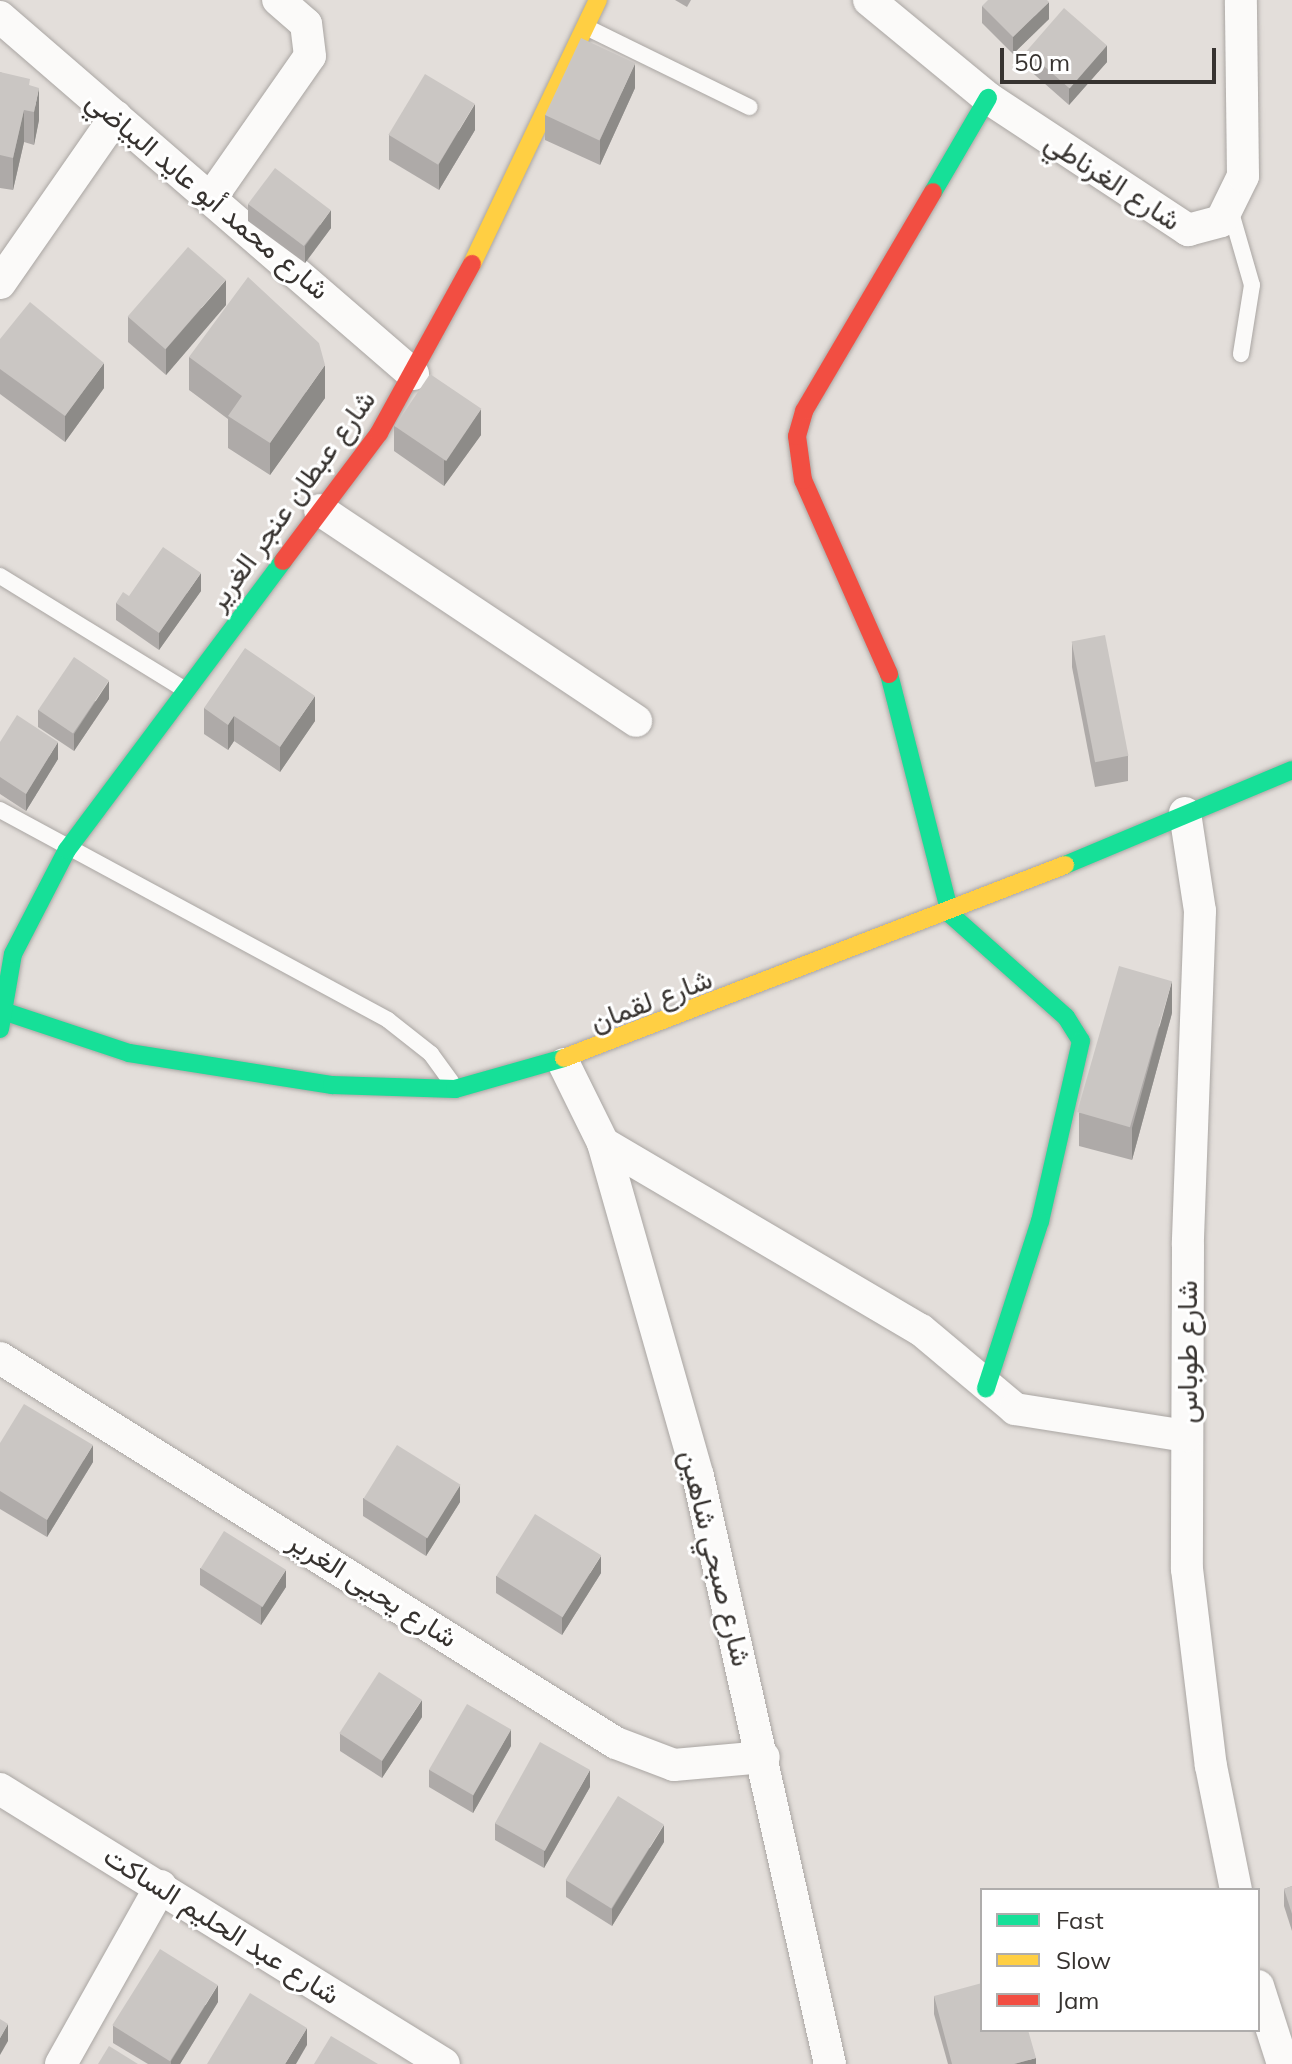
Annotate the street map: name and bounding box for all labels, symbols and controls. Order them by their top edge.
scale bar [1004,32,1220,82]
text: 50 m [1014,47,1070,77]
street label: شارع محمد أبو عايد البياضي [80,84,336,306]
street label: شارع الغرناطي [1039,125,1187,237]
street label: شارع عبطان عنجر الغرير [200,384,382,616]
street label: شارع لقمان [585,961,717,1039]
street label: شارع طوباس [1170,1281,1204,1423]
street label: شارع صبحي شاهين [673,1446,759,1670]
street label: شارع يحيى الغرير [282,1524,464,1654]
street label: شارع عبد الحليم الساكت [98,1839,346,2011]
legend [980,1888,1260,2032]
text: Fast [1056,1905,1104,1935]
text: Slow [1056,1945,1111,1975]
text: Jam [1056,1985,1099,2015]

